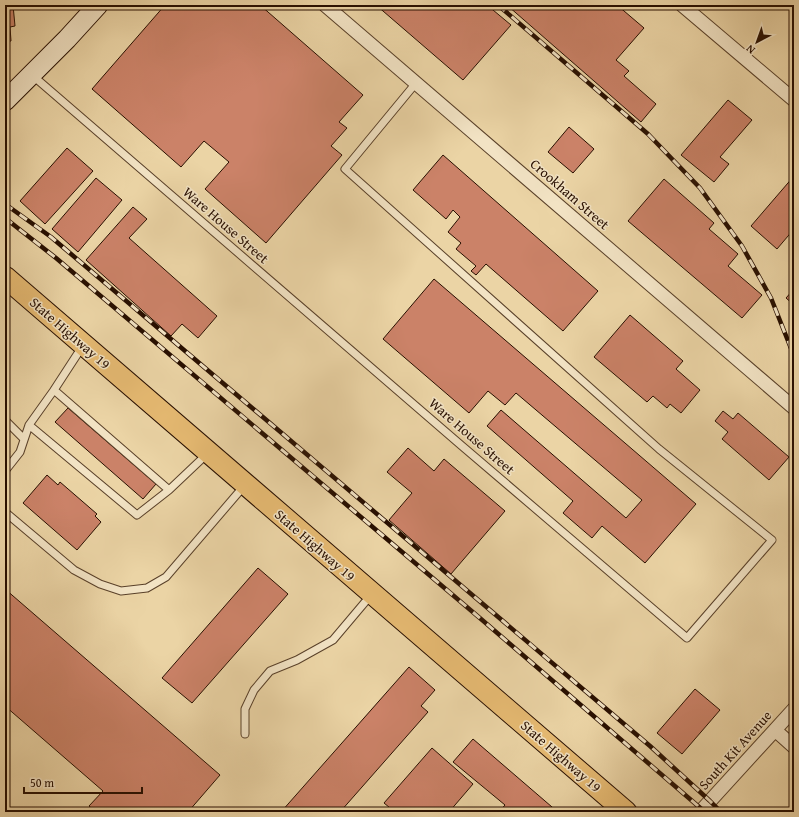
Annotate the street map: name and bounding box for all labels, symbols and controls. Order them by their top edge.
north arrow [737,22,777,62]
text: N [742,41,758,58]
street label: Crookham Street [526,154,614,234]
street label: Ware House Street [179,182,273,268]
street label: State Highway 19 [25,292,115,374]
street label: Ware House Street [425,393,519,479]
street label: State Highway 19 [270,504,360,586]
street label: South Kit Avenue [694,706,776,794]
street label: State Highway 19 [516,715,606,797]
scale bar [24,769,142,795]
text: 50 m [30,774,54,791]

